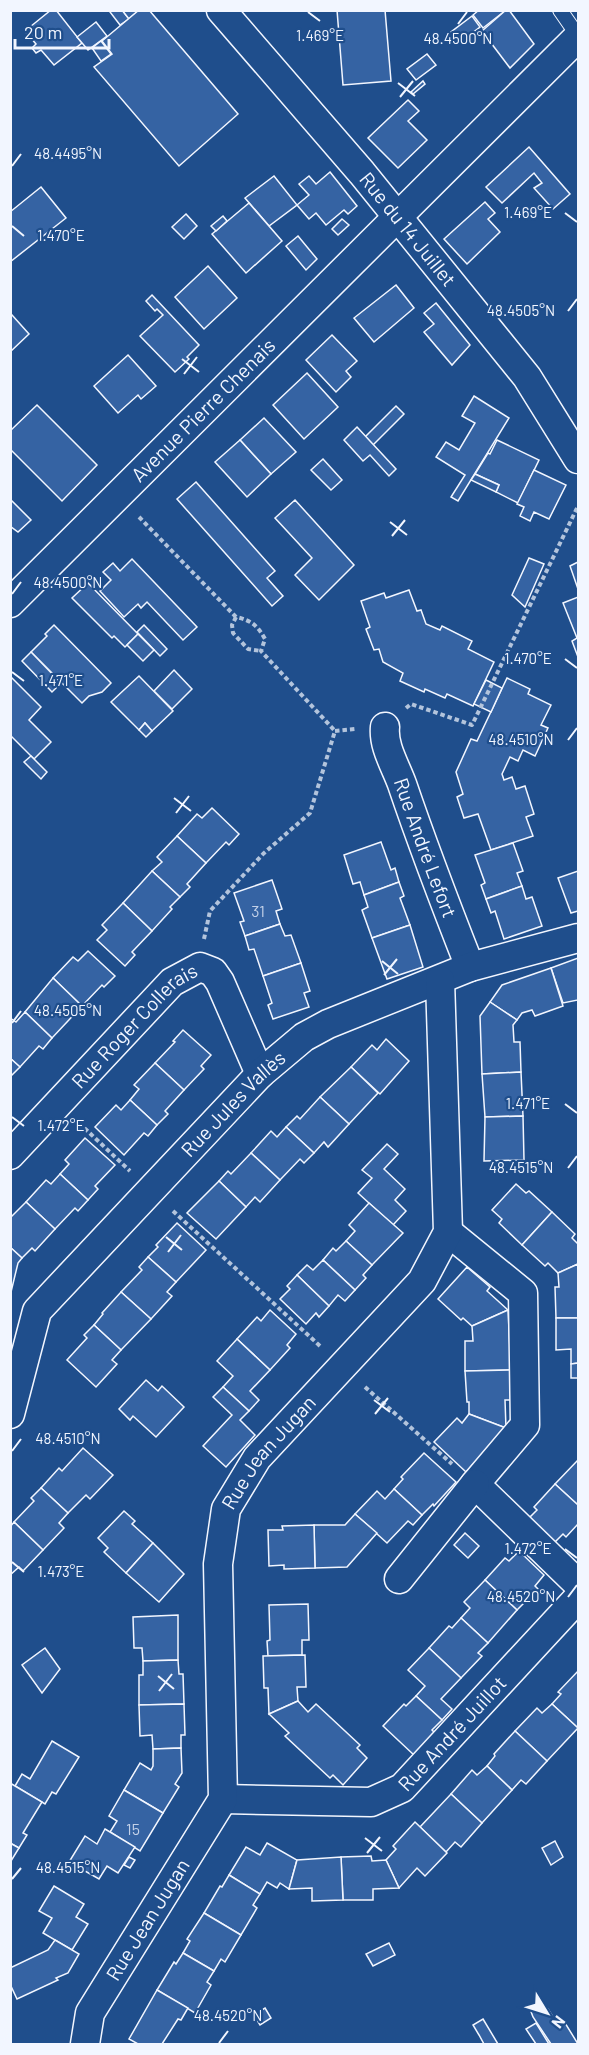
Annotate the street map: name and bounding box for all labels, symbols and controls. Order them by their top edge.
scale bar [15,12,110,50]
text: 20 m [24,21,62,43]
text: 1.469°E [296,26,344,44]
text: 48.4500°N [423,29,493,47]
text: 48.4495°N [34,144,102,162]
street label: Rue du 14 Juillet [355,167,462,291]
text: 1.469°E [504,203,552,221]
text: 1.470°E [37,226,85,244]
text: 48.4505°N [487,301,555,319]
street label: Avenue Pierre Chenais [126,333,280,486]
text: 48.4500°N [33,573,103,591]
text: 1.470°E [504,649,552,667]
text: 1.471°E [39,671,83,689]
text: 48.4510°N [488,730,554,748]
street label: Rue André Lefort [390,775,463,921]
house number: 31 [251,901,265,920]
street label: Rue Roger Collerais [66,958,201,1093]
text: 48.4505°N [34,1001,102,1019]
street label: Rue Jules Vallès [176,1045,290,1161]
text: 1.471°E [506,1094,550,1112]
text: 1.472°E [37,1116,85,1134]
text: 48.4515°N [489,1158,553,1176]
street label: Rue Jean Jugan [216,1390,320,1513]
text: 48.4510°N [35,1429,101,1447]
text: 1.472°E [504,1539,552,1557]
text: 1.473°E [38,1562,84,1580]
text: 48.4520°N [487,1587,555,1605]
street label: Rue André Juillot [392,1671,511,1795]
house number: 15 [126,1819,140,1838]
street label: Rue Jean Jugan [100,1854,194,1985]
text: 48.4515°N [36,1858,100,1876]
north arrow [517,1983,577,2043]
text: 48.4520°N [194,2006,262,2024]
text: N [548,2013,570,2033]

